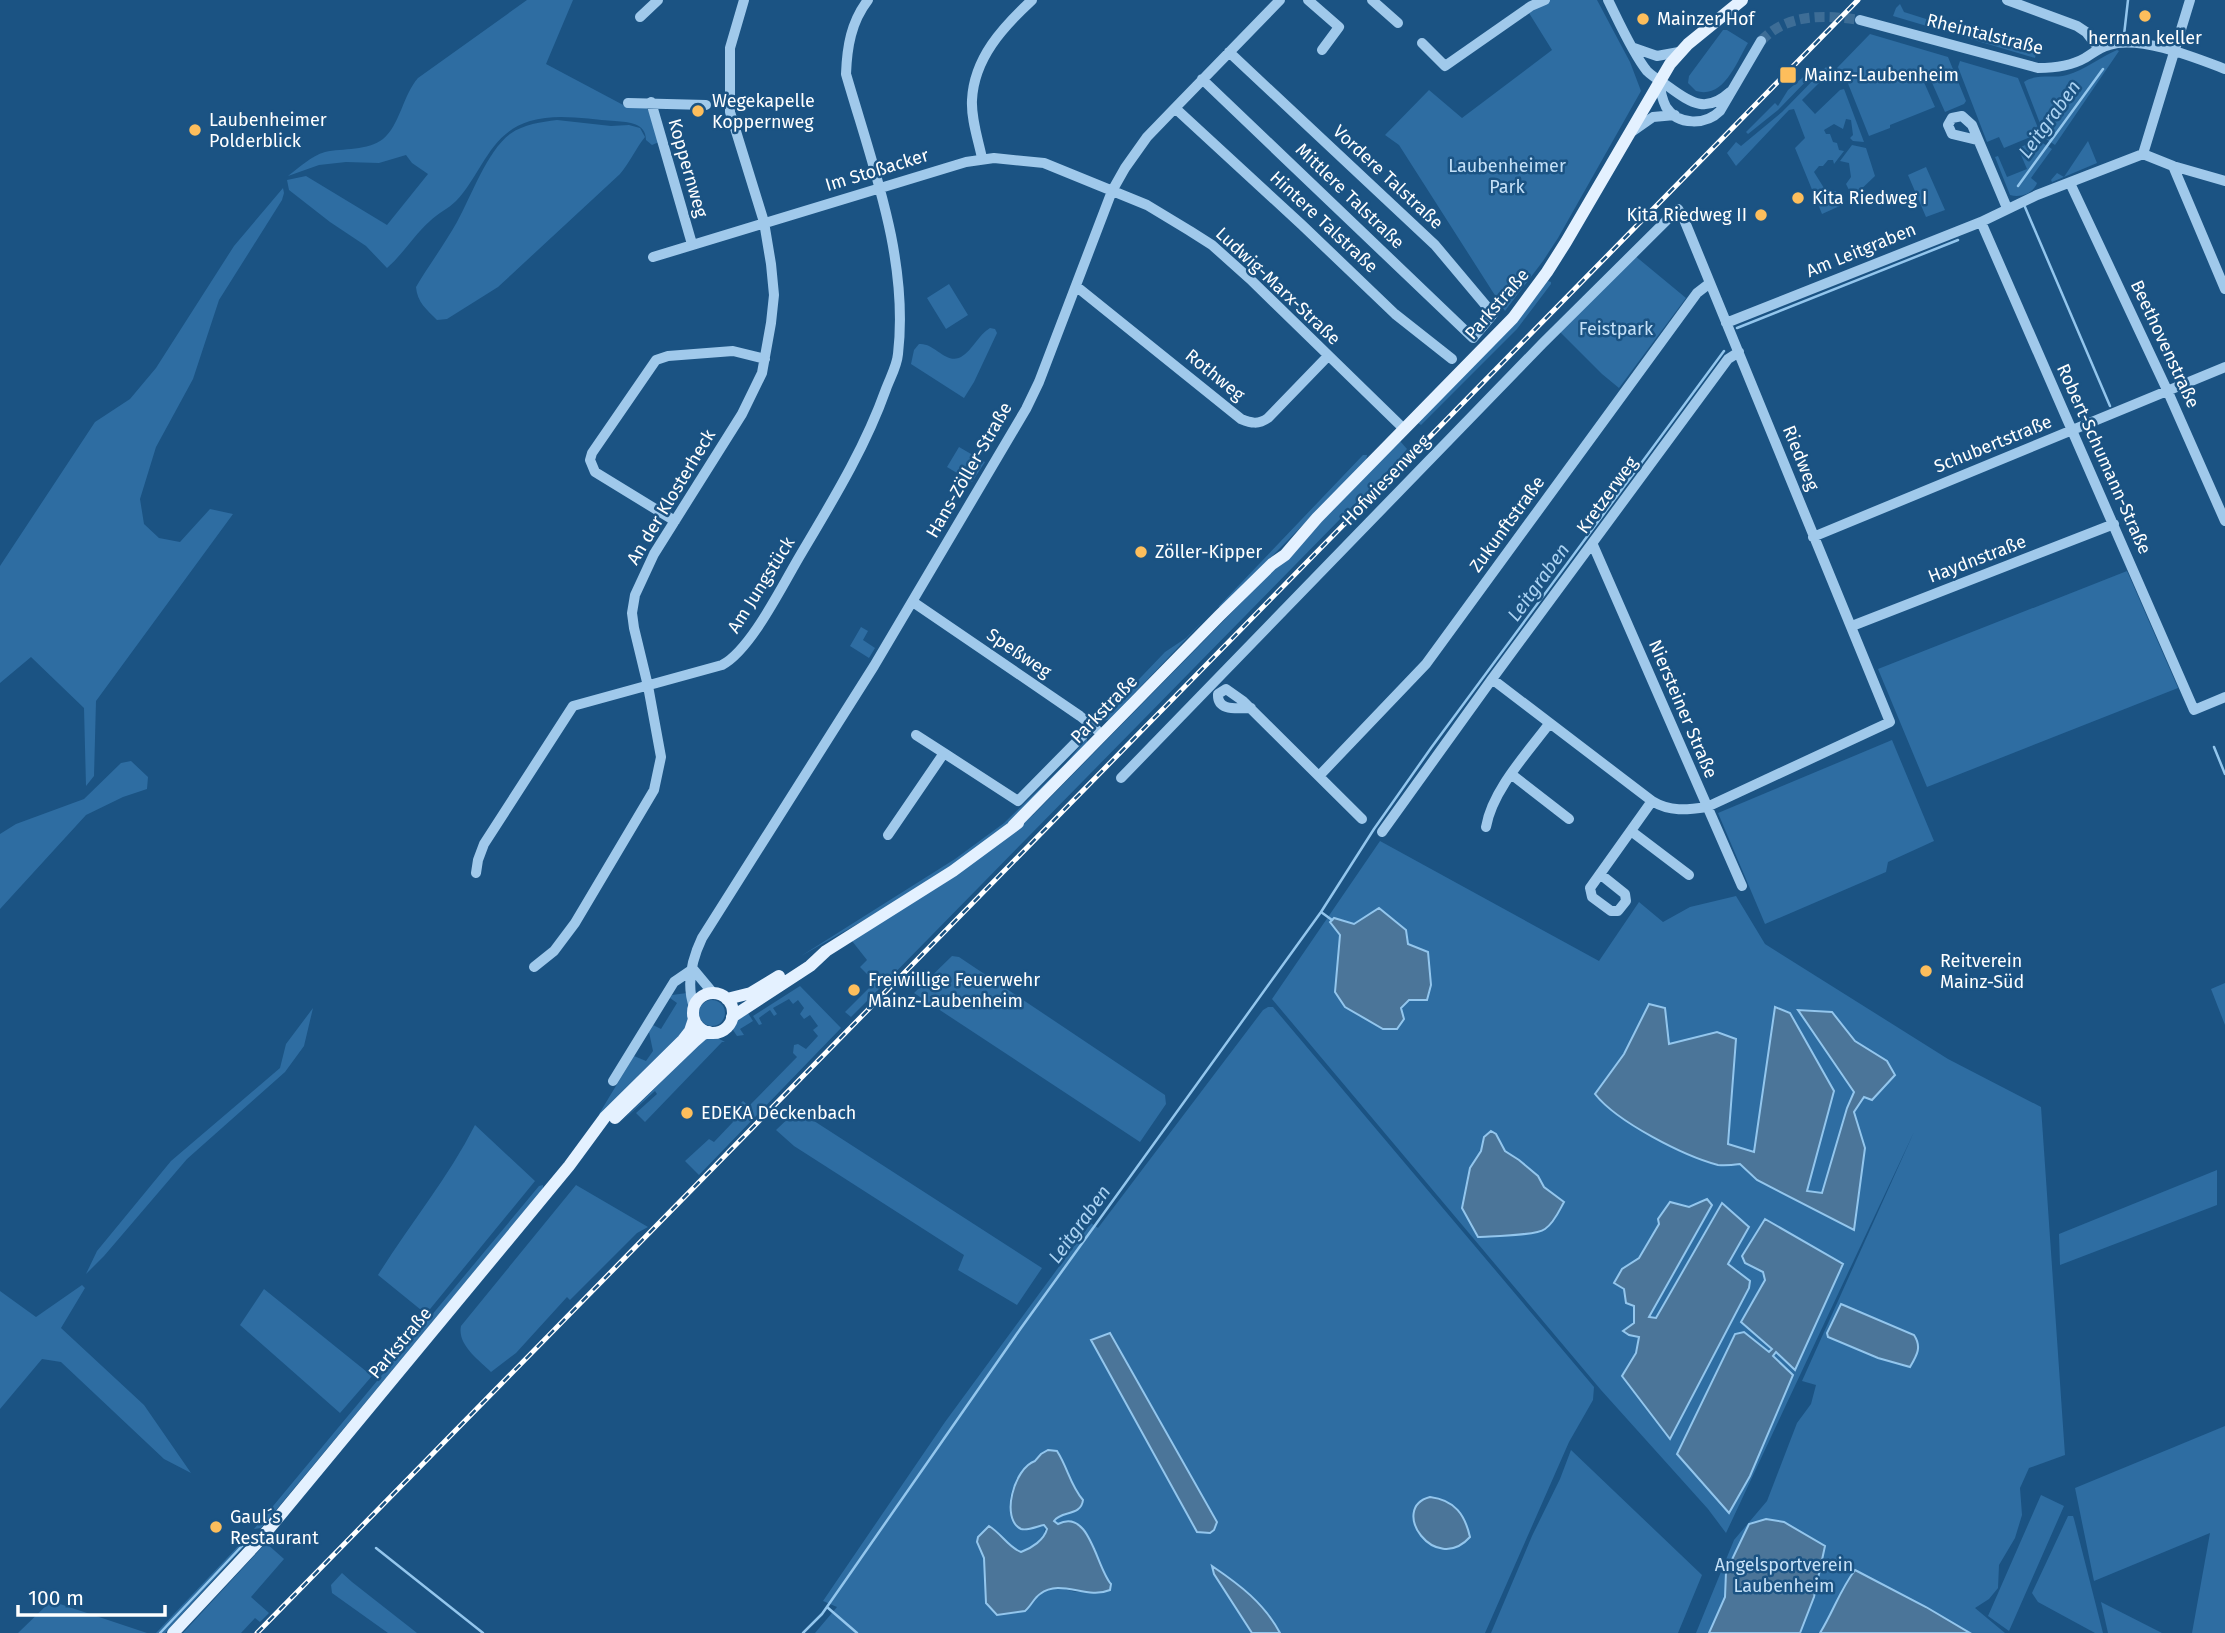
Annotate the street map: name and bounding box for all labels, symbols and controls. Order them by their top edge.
place label: Mainzer Hof [1657,8,1756,30]
marker: herman keller [2137,8,2153,24]
street label: Rheintalstraße [1924,9,2046,59]
marker: Mainzer Hof [1635,11,1651,27]
place label: herman keller [2088,27,2202,49]
place label: Mainz-Laubenheim [1804,64,1959,86]
marker: Mainz-Laubenheim [1778,65,1798,85]
water label: Leitgraben [2013,76,2085,163]
place label: Wegekapelle Koppernweg [712,90,815,133]
marker: Wegekapelle Koppernweg [690,103,706,119]
place label: Laubenheimer Polderblick [209,109,327,152]
street label: Koppernweg [663,116,713,220]
street label: Vordere Talstraße [1328,120,1448,234]
marker: Laubenheimer Polderblick [187,122,203,138]
street label: Mittlere Talstraße [1291,139,1409,253]
street label: Im Stoßacker [823,144,931,196]
park label: Laubenheimer Park [1448,155,1566,198]
street label: Hintere Talstraße [1265,166,1383,278]
place label: Kita Riedweg I [1812,187,1927,209]
marker: Kita Riedweg I [1790,190,1806,206]
place label: Kita Riedweg II [1626,204,1747,226]
marker: Kita Riedweg II [1753,207,1769,223]
street label: Am Leitgraben [1803,218,1919,282]
street label: Ludwig-Marx-Straße [1211,222,1345,350]
street label: Parkstraße [1460,264,1534,344]
street label: Beethovenstraße [2126,276,2204,412]
park label: Feistpark [1579,318,1654,340]
street label: Rothweg [1181,344,1250,406]
street label: Robert-Schumann-Straße [2052,360,2156,558]
street label: Hans-Zöller-Straße [921,398,1017,542]
street label: Schubertstraße [1931,410,2055,478]
street label: Riedweg [1778,422,1824,495]
street label: An der Klosterheck [622,425,720,569]
street label: Hofwiesenweg [1337,430,1435,530]
street label: Kretzerweg [1572,452,1643,538]
street label: Zukunftstraße [1465,472,1549,576]
street label: Haydnstraße [1925,530,2029,588]
street label: Am Jungstück [723,532,800,637]
water label: Leitgraben [1502,539,1574,626]
place label: Zöller-Kipper [1155,541,1262,563]
marker: Zöller-Kipper [1133,544,1149,560]
street label: Speßweg [983,623,1056,683]
street label: Niersteiner Straße [1644,636,1722,782]
street label: Parkstraße [1066,670,1142,748]
place label: Reitverein Mainz-Süd [1940,950,2024,993]
marker: Reitverein Mainz-Süd [1918,963,1934,979]
place label: Freiwillige Feuerwehr Mainz-Laubenheim [868,969,1040,1012]
marker: Freiwillige Feuerwehr Mainz-Laubenheim [846,982,862,998]
place label: EDEKA Deckenbach [701,1102,856,1124]
marker: EDEKA Deckenbach [679,1105,695,1121]
water label: Leitgraben [1043,1181,1115,1268]
street label: Parkstraße [364,1303,436,1383]
place label: Gaul´s Restaurant [230,1506,319,1549]
marker: Gaul´s Restaurant [208,1519,224,1535]
park label: Angelsportverein Laubenheim [1715,1554,1853,1597]
scale bar [18,1574,164,1618]
text: 100 m [28,1585,84,1611]

